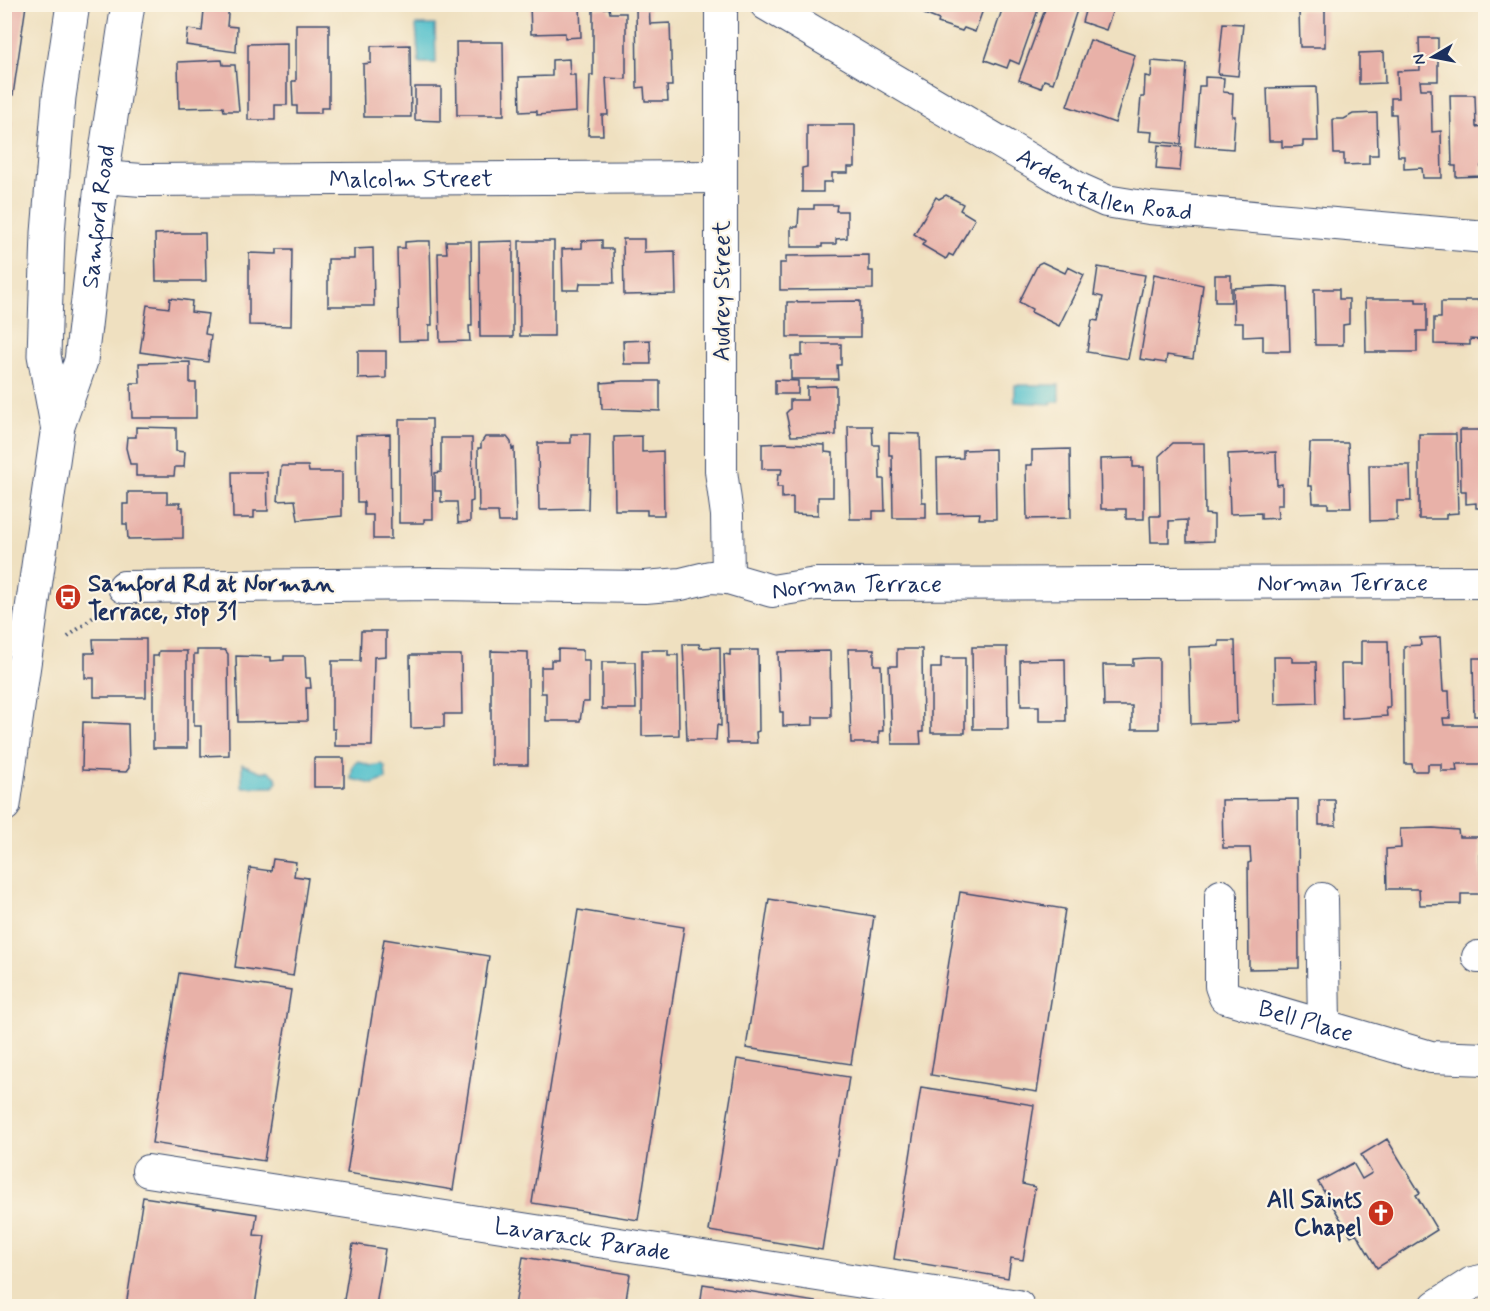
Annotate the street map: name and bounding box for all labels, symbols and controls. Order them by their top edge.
north arrow [1403,27,1463,87]
text: N [1408,52,1431,66]
street label: Ardentallen Road [1010,141,1193,229]
street label: Samford Road [75,143,124,290]
street label: Malcolm Street [329,164,493,196]
street label: Audrey Street [707,220,738,362]
street label: Norman Terrace [1257,568,1428,600]
place label: Samford Rd at Norman Terrace, stop 31 [88,569,334,628]
street label: Norman Terrace [770,570,942,608]
bus stop icon: Samford Rd at Norman Terrace, stop 31 [53,582,83,612]
street label: Bell Place [1255,994,1356,1050]
place label: All Saints Chapel [1267,1185,1363,1244]
church icon: All Saints Chapel [1366,1198,1396,1228]
street label: Lavarack Parade [492,1211,673,1269]

